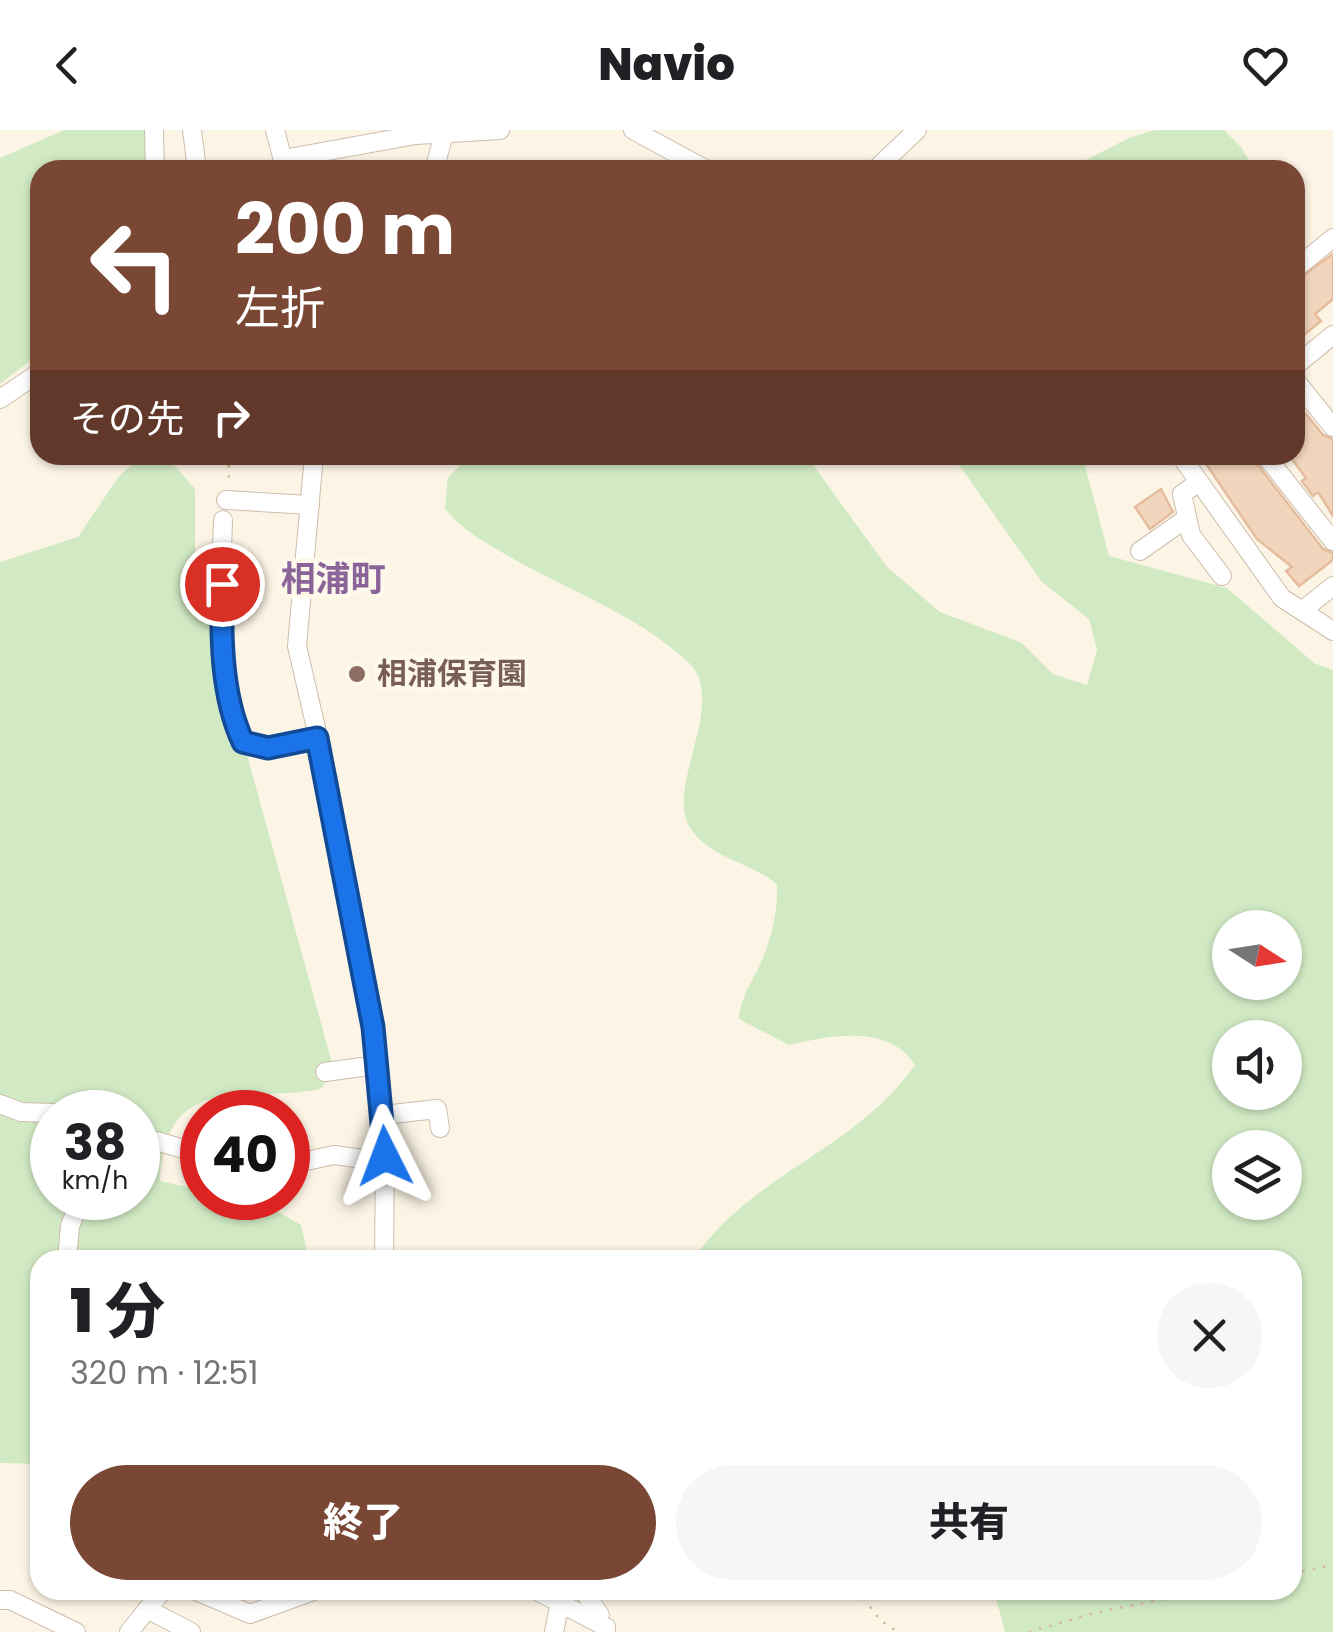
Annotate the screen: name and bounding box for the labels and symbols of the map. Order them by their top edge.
pin [180,542,265,627]
district label: 相浦町 [280,554,386,603]
place label: 相浦保育園 [377,652,527,695]
marker: 相浦保育園 [346,663,368,685]
north arrow [1212,910,1302,1000]
speed limit sign: 40 [180,1090,310,1220]
position arrow [333,1104,437,1208]

